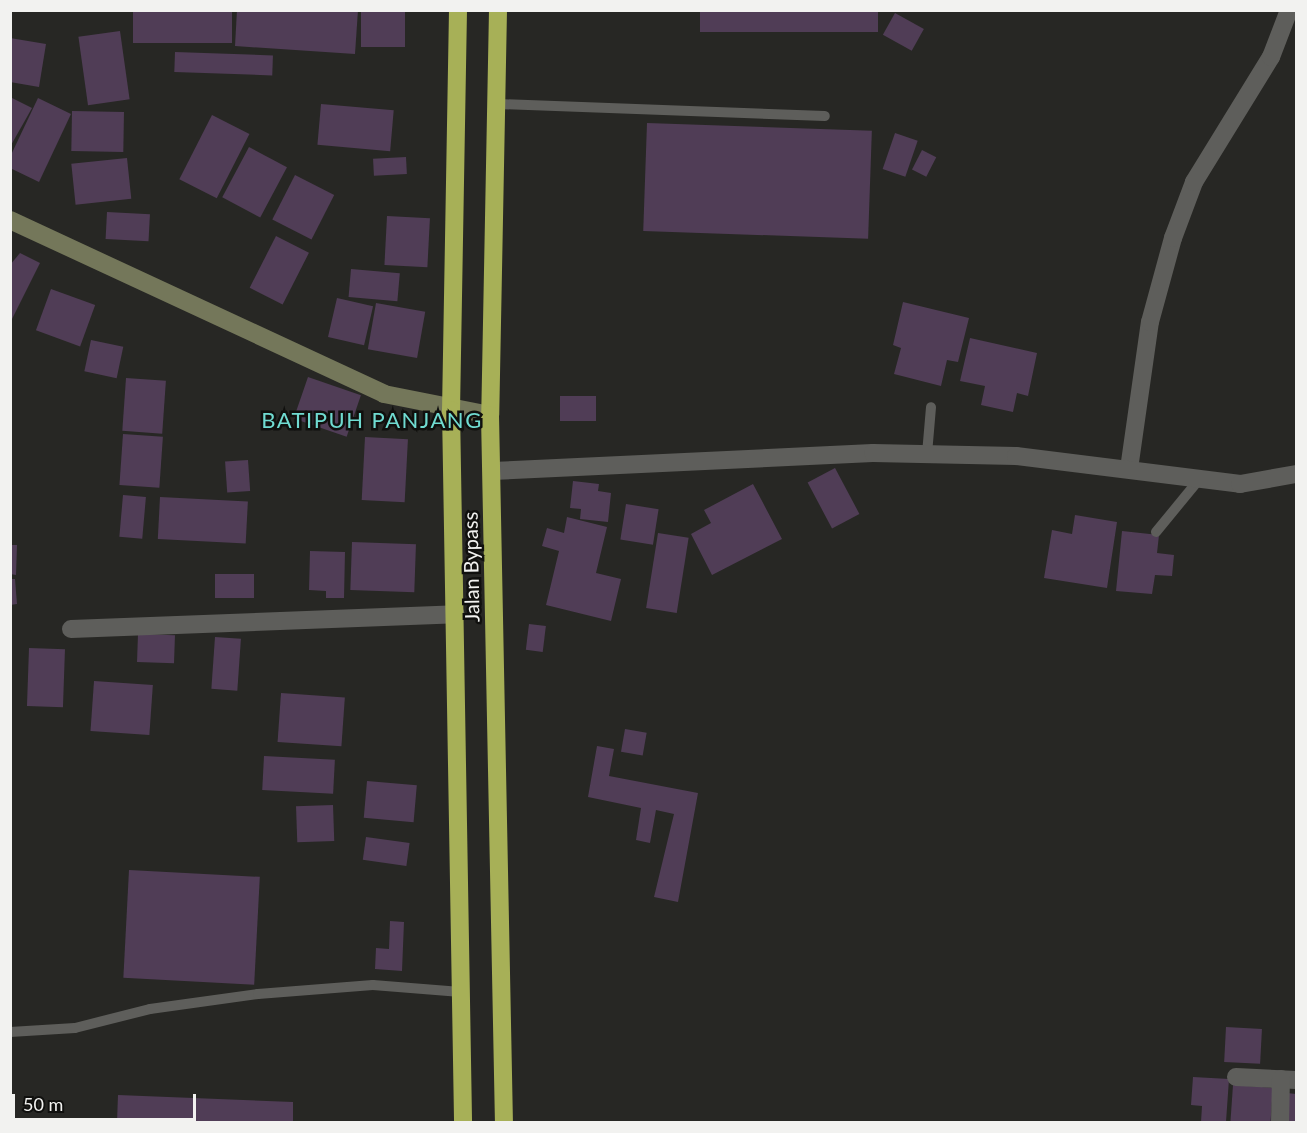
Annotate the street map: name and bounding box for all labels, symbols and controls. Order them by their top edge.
district label: BATIPUH PANJANG [261,407,483,433]
street label: Jalan Bypass [458,512,484,622]
scale bar [15,1082,200,1120]
text: 50 m [23,1093,63,1115]

